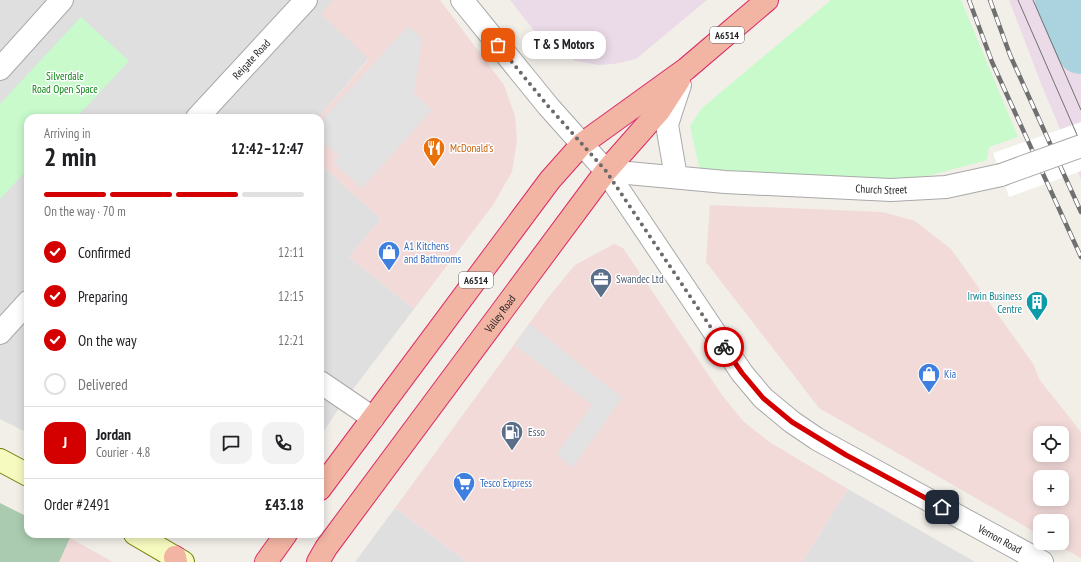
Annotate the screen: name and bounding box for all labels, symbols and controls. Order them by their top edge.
road number: A6514 [710,27,744,43]
pin [481,28,515,62]
callout: T & S Motors [522,31,606,59]
icon: bag [487,34,509,56]
street label: Reigate Road [229,36,273,82]
text: T & S Motors [534,36,594,53]
park label: Silverdale Road Open Space [32,69,98,96]
text: Arriving in [44,125,91,142]
restaurant icon: McDonald's [421,135,447,168]
text: 12:42–12:47 [231,139,304,158]
text: 2 min [44,140,97,173]
place label: McDonald's [450,141,493,155]
street label: Church Street [855,181,907,197]
text: On the way · 70 m [44,203,126,220]
shop icon: A1 Kitchens and Bathrooms [376,239,402,272]
place label: A1 Kitchens and Bathrooms [404,239,461,266]
icon: check [44,241,66,263]
text: Confirmed [78,243,131,262]
text: 12:11 [278,244,304,261]
office icon: Swandec Ltd [588,266,614,299]
road number: A6514 [459,272,493,288]
place label: Swandec Ltd [616,272,664,286]
icon: check [44,285,66,307]
text: Preparing [78,287,128,306]
text: 12:15 [278,288,304,305]
place label: Irwin Business Centre [968,289,1022,316]
building icon: Irwin Business Centre [1024,289,1050,322]
street label: Valley Road [481,292,519,336]
courier [704,327,744,367]
icon: check [44,329,66,351]
text: On the way [78,331,137,350]
text: 12:21 [278,332,304,349]
icon: bike [713,336,735,358]
shop icon: Kia [916,361,942,394]
place label: Kia [944,367,956,381]
text: Delivered [78,375,128,394]
fuel station icon: Esso [499,419,525,452]
button: chat [210,422,252,464]
button: phone [262,422,304,464]
text: Jordan [96,425,131,444]
place label: Esso [528,425,545,439]
map controls [1033,426,1069,550]
button: locate [1033,426,1069,462]
text: J [63,433,67,452]
text: Courier · 4.8 [96,444,150,461]
supermarket icon: Tesco Express [451,470,477,503]
button: + [1033,470,1069,506]
place label: Tesco Express [480,476,532,490]
pin [925,490,959,524]
text: Order #2491 [44,495,110,514]
text: £43.18 [265,495,304,514]
icon: home [931,496,953,518]
button: − [1033,514,1069,550]
street label: Vernon Road [975,521,1024,557]

